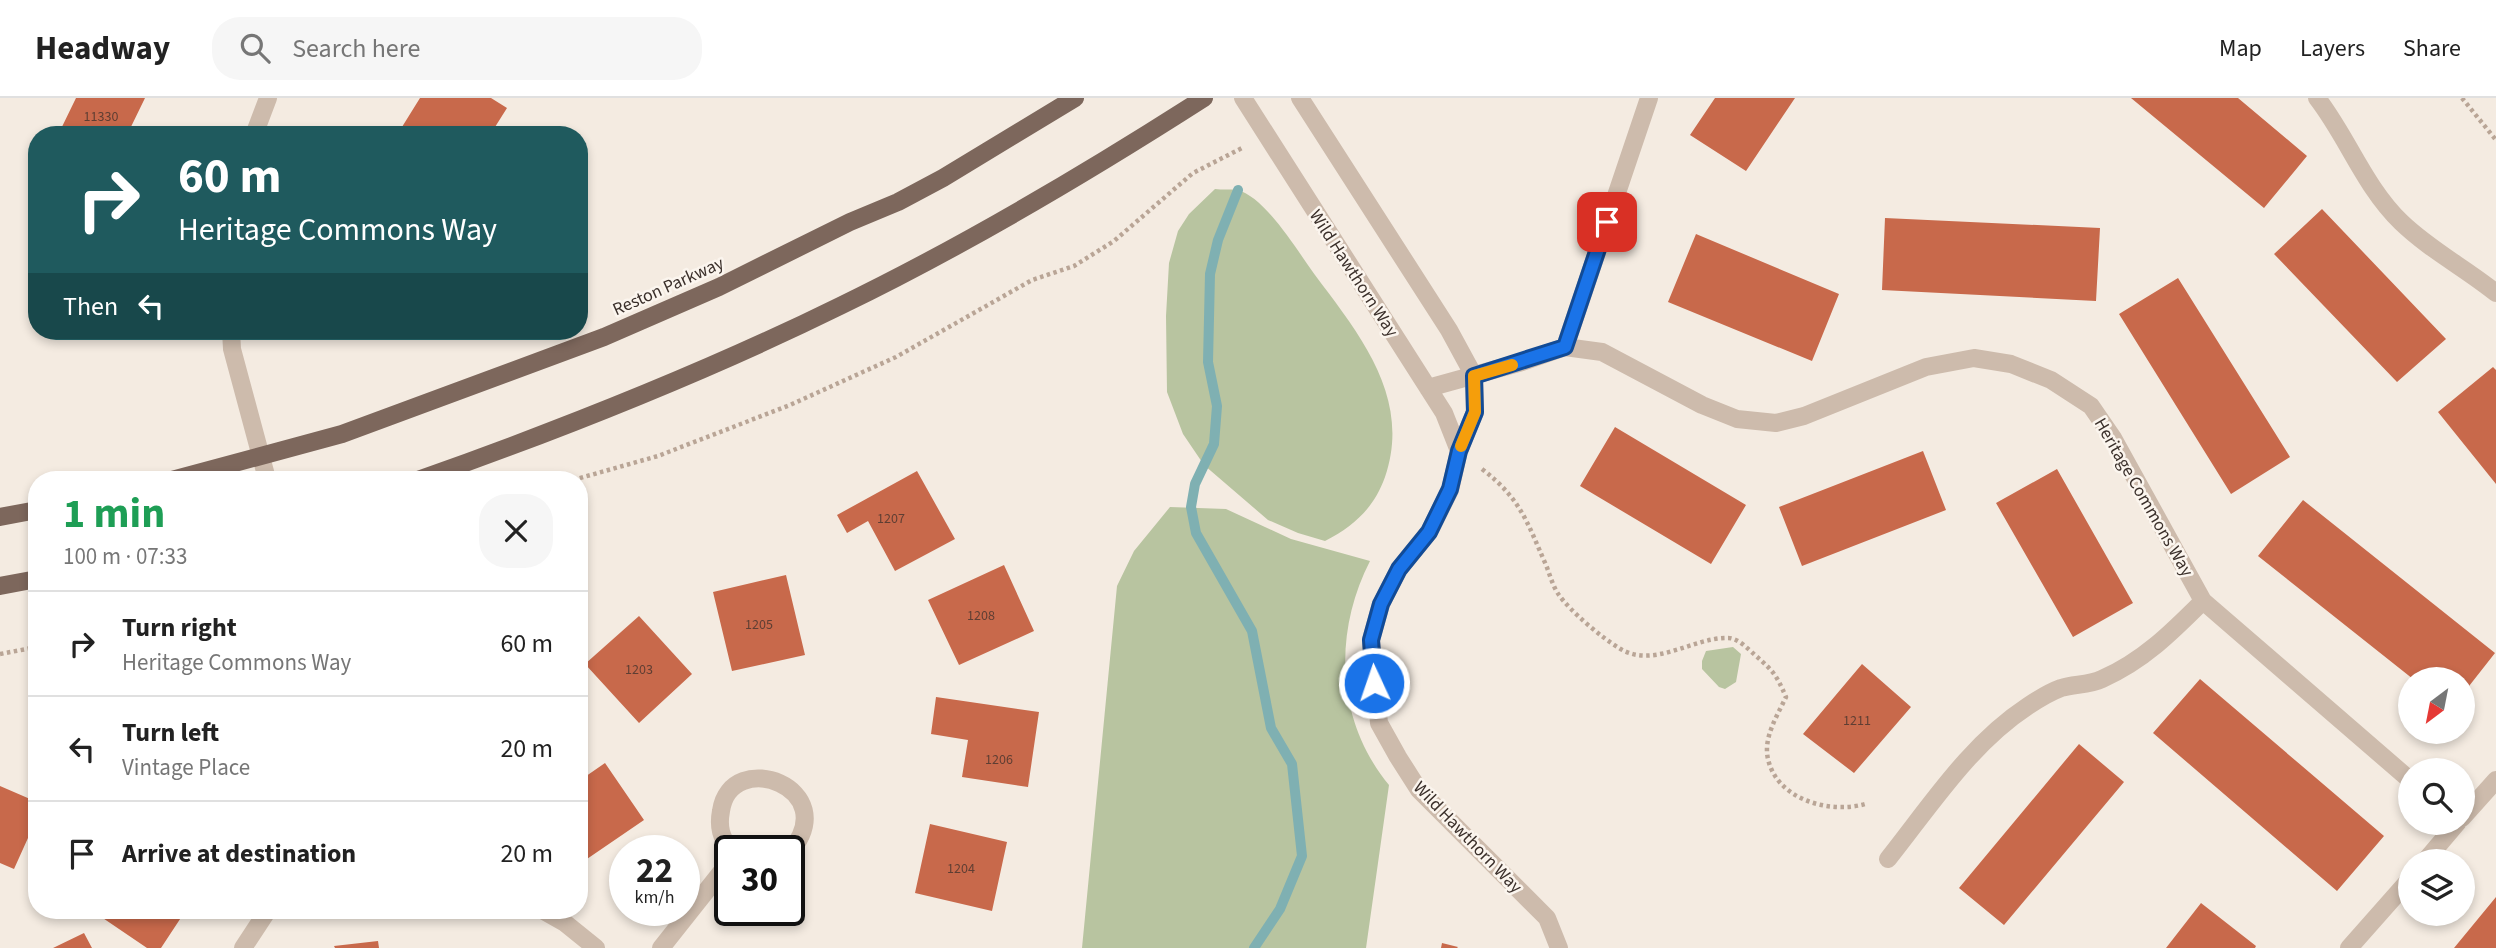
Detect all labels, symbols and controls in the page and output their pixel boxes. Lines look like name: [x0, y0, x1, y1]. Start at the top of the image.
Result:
search box: [212, 17, 702, 80]
text: Headway: [35, 25, 170, 72]
icon: search: [236, 29, 274, 67]
text: Search here: [292, 30, 420, 67]
text: Map: [2219, 31, 2262, 66]
text: Layers: [2300, 31, 2365, 66]
text: Share: [2403, 31, 2461, 66]
house number: 11330: [84, 107, 118, 127]
text: 60 m: [178, 142, 282, 212]
icon: right: [63, 154, 154, 245]
pin: [1577, 192, 1637, 252]
icon: arrive: [1588, 203, 1626, 241]
street label: Wild Hawthorn Way: [1303, 205, 1404, 342]
text: Heritage Commons Way: [178, 207, 497, 253]
street label: Reston Parkway: [609, 251, 728, 322]
icon: left: [132, 287, 170, 325]
text: Then: [63, 288, 118, 325]
street label: Heritage Commons Way: [2088, 413, 2200, 582]
text: 1 min: [63, 484, 165, 544]
button: close: [479, 494, 553, 568]
house number: 1207: [877, 509, 905, 529]
text: 100 m · 07:33: [63, 540, 187, 573]
house number: 1208: [967, 606, 995, 626]
text: Turn right: [122, 609, 237, 646]
house number: 1205: [745, 615, 773, 635]
icon: right: [63, 625, 101, 663]
text: 60 m: [500, 625, 553, 662]
text: Heritage Commons Way: [122, 646, 351, 679]
position arrow: [1337, 646, 1411, 720]
house number: 1203: [625, 660, 653, 680]
north arrow: [2398, 667, 2474, 744]
map controls: [2398, 667, 2475, 926]
house number: 1211: [1843, 711, 1871, 731]
text: Turn left: [122, 714, 219, 751]
icon: left: [63, 730, 101, 768]
text: 20 m: [500, 730, 553, 767]
house number: 1206: [985, 750, 1013, 770]
text: Vintage Place: [122, 751, 250, 784]
button: search: [2398, 758, 2475, 835]
street label: Wild Hawthorn Way: [1408, 776, 1528, 899]
icon: arrive: [63, 835, 101, 873]
text: Arrive at destination: [122, 835, 356, 872]
text: 20 m: [500, 835, 553, 872]
speed limit sign: 30: [714, 835, 805, 926]
text: 22: [636, 846, 673, 896]
button: layers: [2398, 849, 2475, 926]
house number: 1204: [947, 859, 975, 879]
text: km/h: [635, 885, 674, 910]

